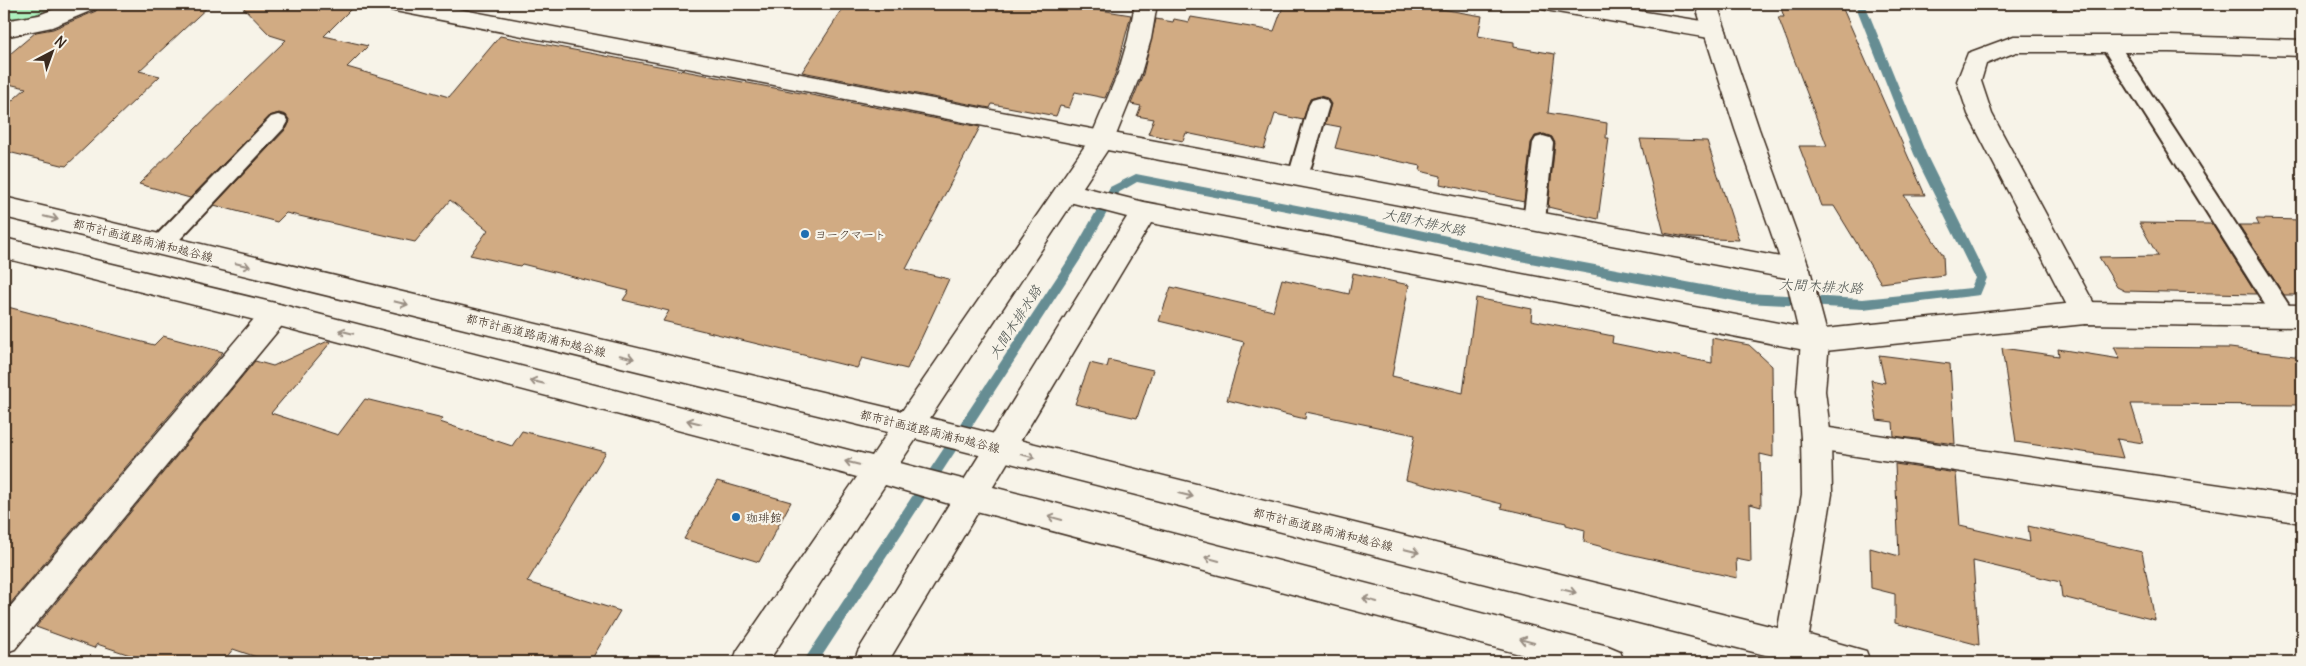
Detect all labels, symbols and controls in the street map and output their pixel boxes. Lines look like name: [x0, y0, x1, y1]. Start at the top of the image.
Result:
north arrow: [28, 28, 78, 78]
text: N: [51, 32, 70, 52]
water label: 大間木排水路: [1381, 204, 1468, 240]
one-way arrow: [43, 214, 59, 223]
street label: 都市計画道路南浦和越谷線: [71, 215, 215, 265]
place label: ヨークマート: [815, 227, 886, 242]
marker: ヨークマート: [799, 228, 811, 240]
one-way arrow: [235, 261, 251, 270]
water label: 大間木排水路: [1779, 275, 1864, 297]
water label: 大間木排水路: [985, 281, 1046, 362]
one-way arrow: [393, 299, 409, 308]
street label: 都市計画道路南浦和越谷線: [464, 310, 608, 360]
one-way arrow: [338, 327, 354, 337]
one-way arrow: [619, 353, 635, 362]
one-way arrow: [530, 377, 546, 386]
street label: 都市計画道路南浦和越谷線: [858, 406, 1002, 456]
one-way arrow: [687, 417, 703, 426]
one-way arrow: [1020, 451, 1036, 461]
one-way arrow: [844, 458, 860, 467]
one-way arrow: [1178, 491, 1194, 500]
street label: 都市計画道路南浦和越谷線: [1251, 504, 1395, 554]
place label: 珈琲館: [746, 510, 782, 525]
marker: 珈琲館: [730, 511, 742, 523]
one-way arrow: [1048, 513, 1064, 523]
one-way arrow: [1403, 547, 1419, 557]
one-way arrow: [1205, 554, 1221, 564]
one-way arrow: [1561, 587, 1577, 596]
one-way arrow: [1362, 595, 1378, 604]
one-way arrow: [1519, 636, 1535, 645]

